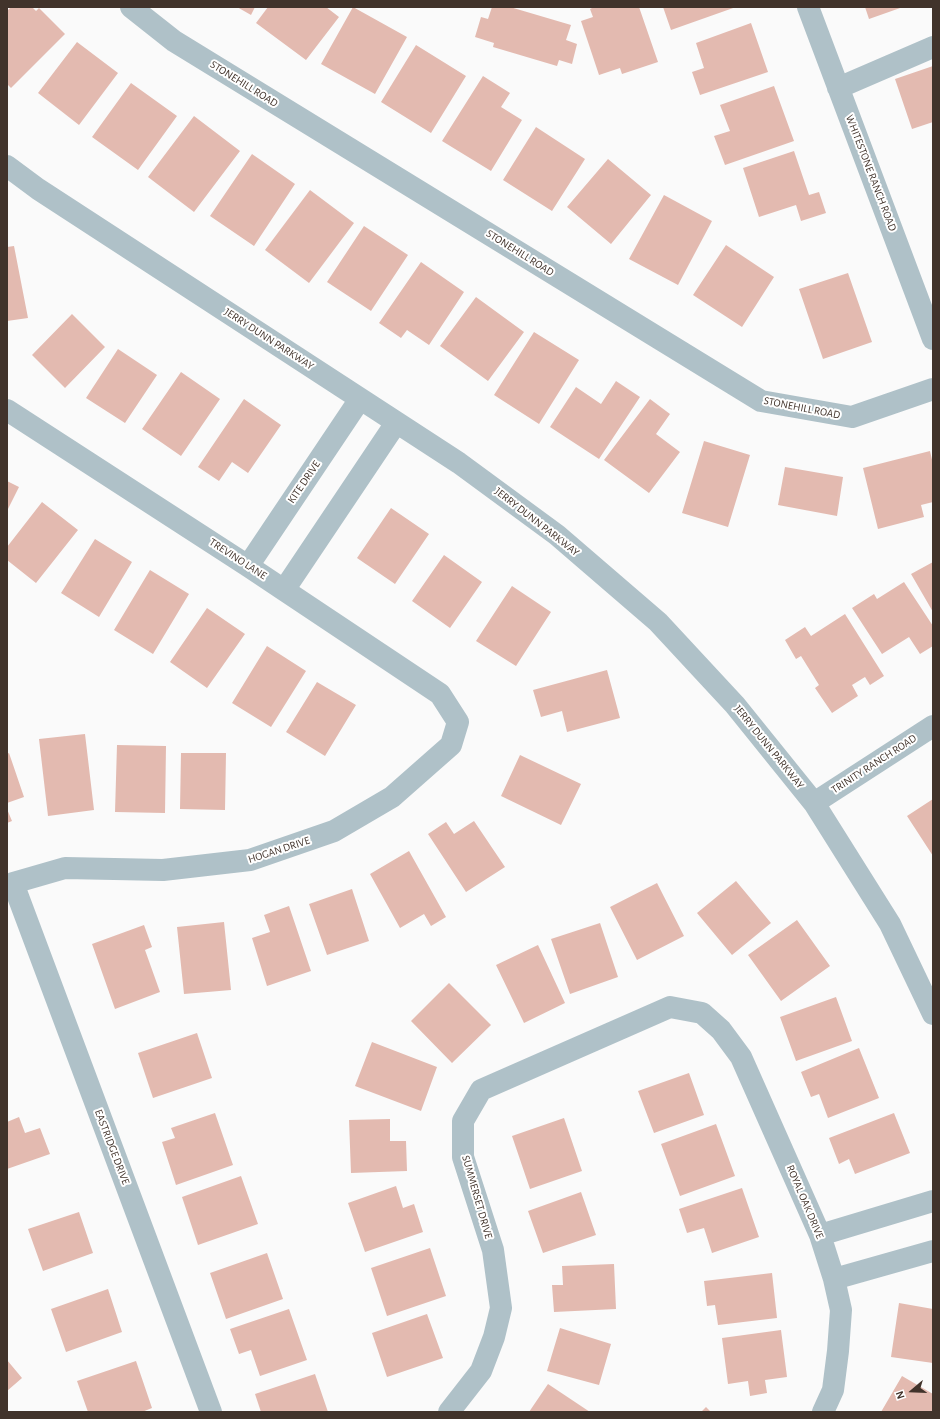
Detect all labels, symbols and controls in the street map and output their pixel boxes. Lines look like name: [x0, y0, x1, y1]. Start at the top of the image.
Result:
street label: STONEHILL ROAD: [208, 58, 280, 110]
street label: WHITESTONE RANCH ROAD: [843, 113, 899, 233]
street label: STONEHILL ROAD: [484, 227, 556, 279]
street label: JERRY DUNN PARKWAY: [222, 305, 316, 373]
street label: STONEHILL ROAD: [763, 394, 841, 422]
street label: KITE DRIVE: [285, 458, 323, 506]
street label: JERRY DUNN PARKWAY: [492, 485, 582, 559]
street label: TREVINO LANE: [207, 536, 269, 582]
street label: JERRY DUNN PARKWAY: [731, 702, 807, 792]
street label: TRINITY RANCH ROAD: [829, 732, 919, 796]
street label: HOGAN DRIVE: [246, 834, 312, 866]
street label: EASTRIDGE DRIVE: [92, 1108, 132, 1186]
street label: SUMMERSET DRIVE: [459, 1154, 495, 1240]
street label: ROYAL OAK DRIVE: [783, 1163, 827, 1241]
north arrow: [892, 1371, 932, 1411]
text: N: [894, 1390, 907, 1400]

